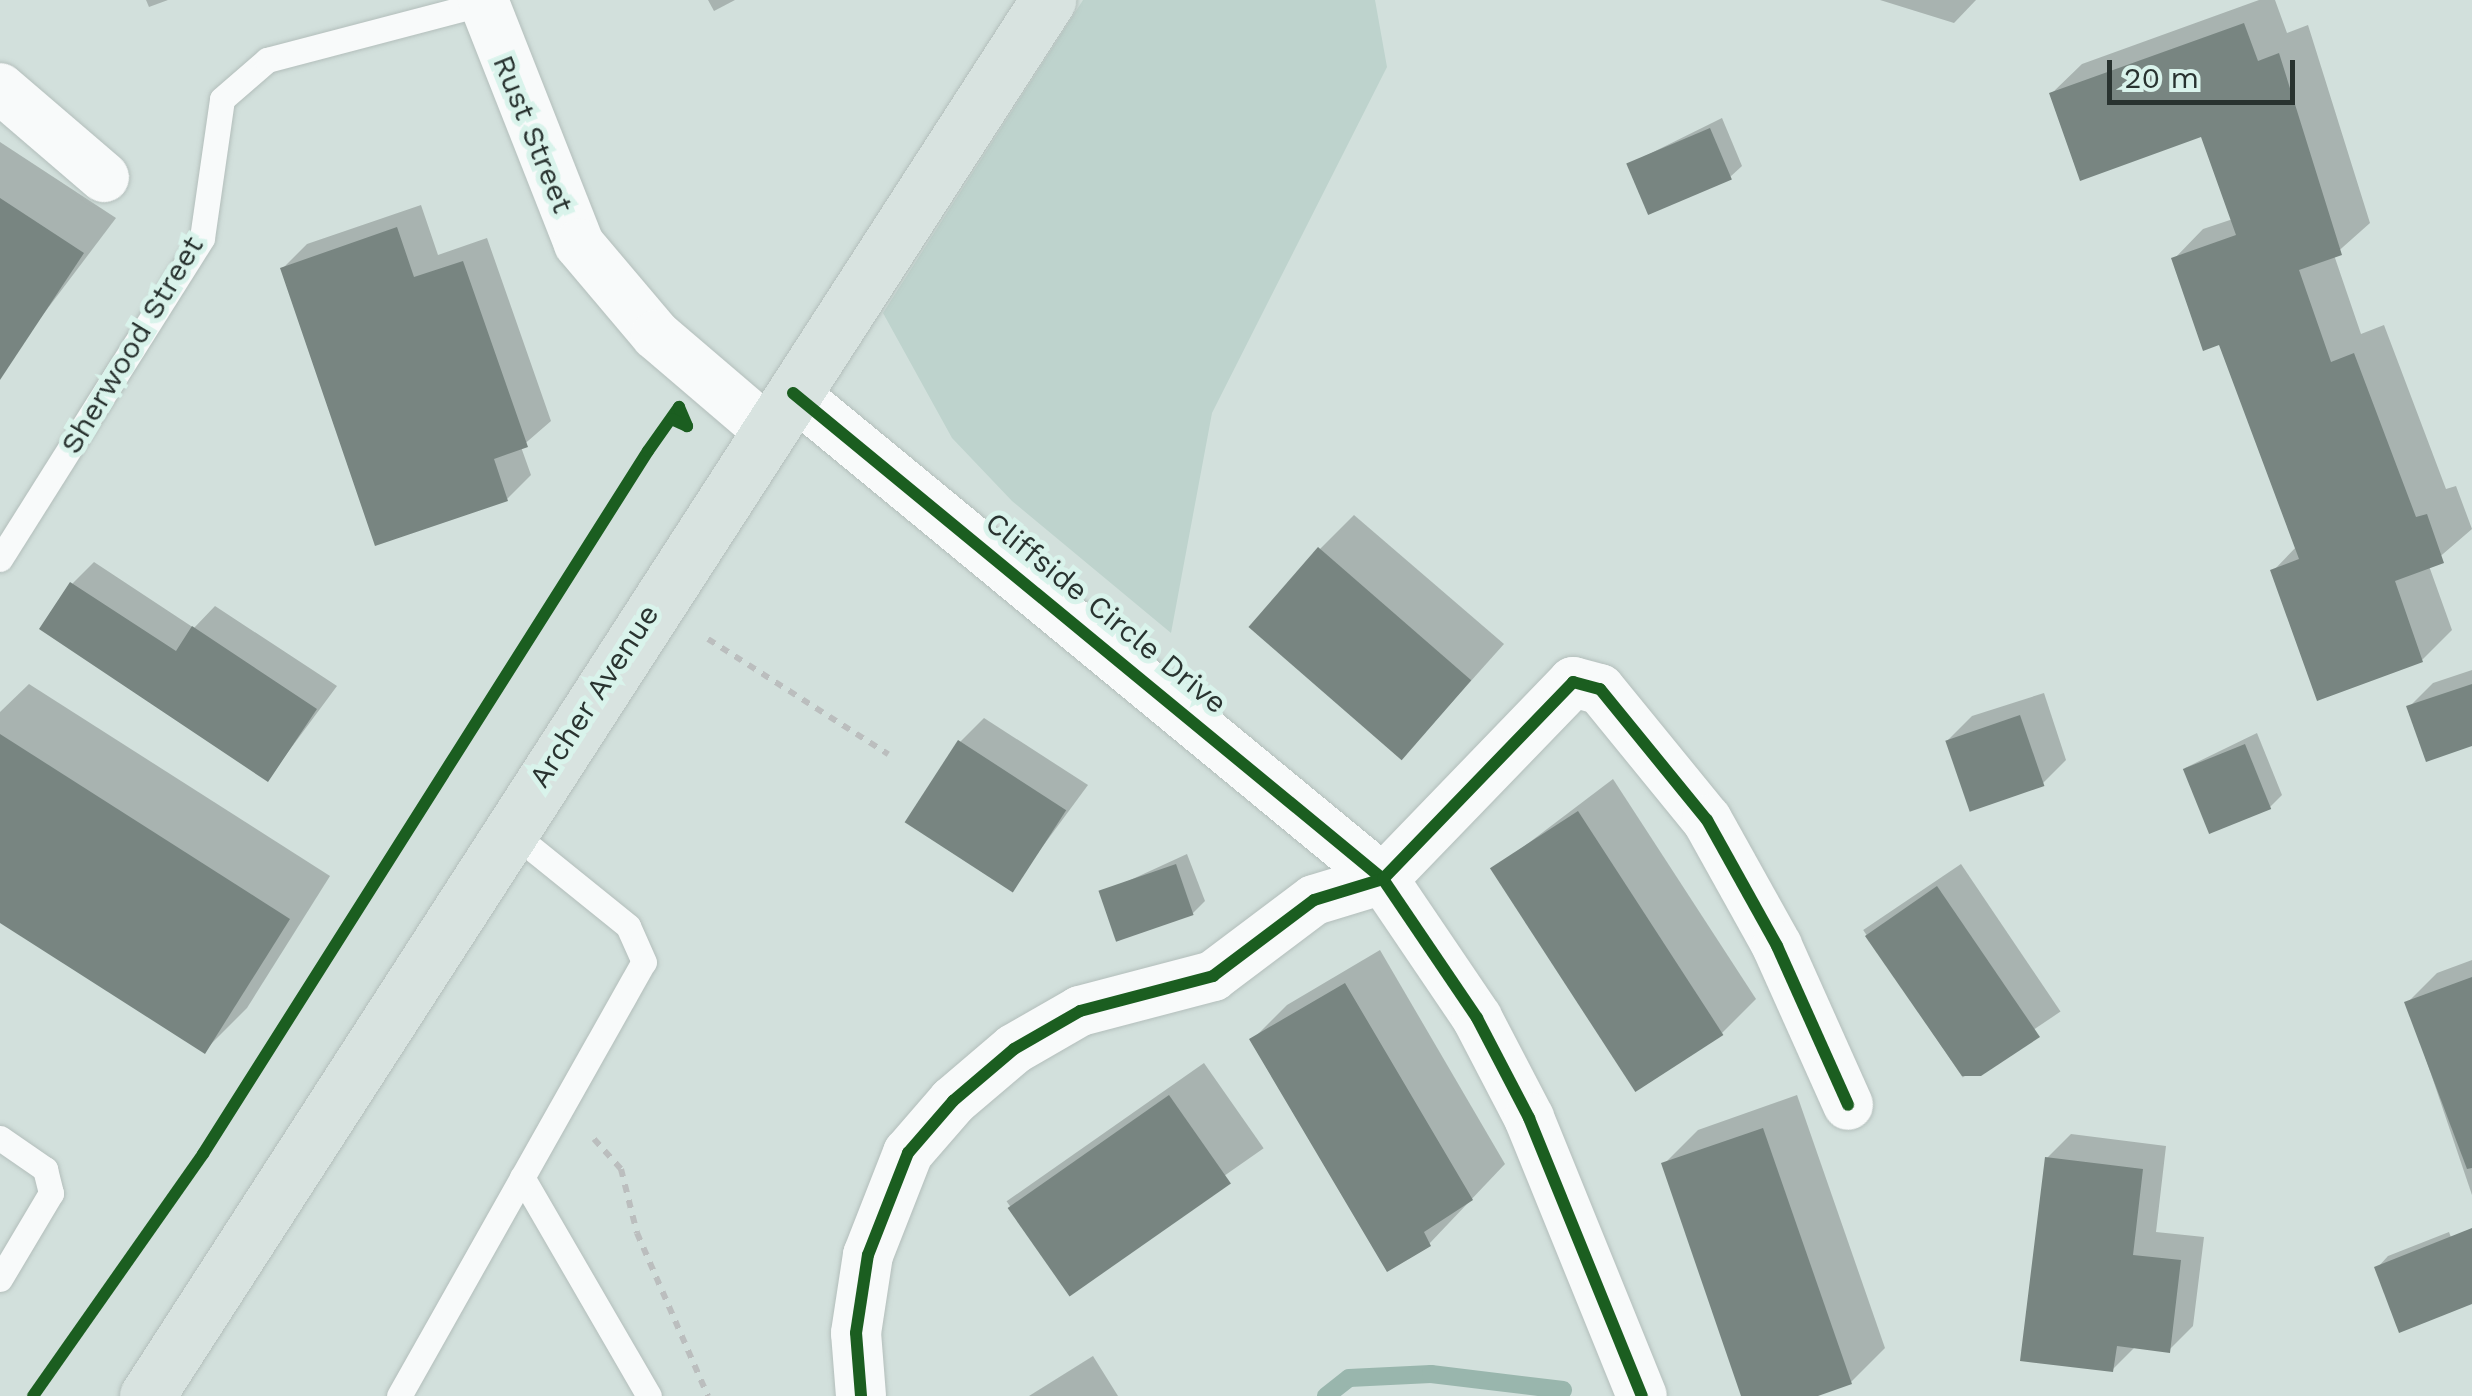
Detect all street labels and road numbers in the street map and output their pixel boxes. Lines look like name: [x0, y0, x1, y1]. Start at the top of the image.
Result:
street label: Rust Street: [485, 50, 581, 218]
street label: Sherwood Street: [53, 230, 211, 460]
street label: Cliffside Circle Drive: [978, 505, 1234, 721]
street label: Archer Avenue: [521, 597, 667, 795]

